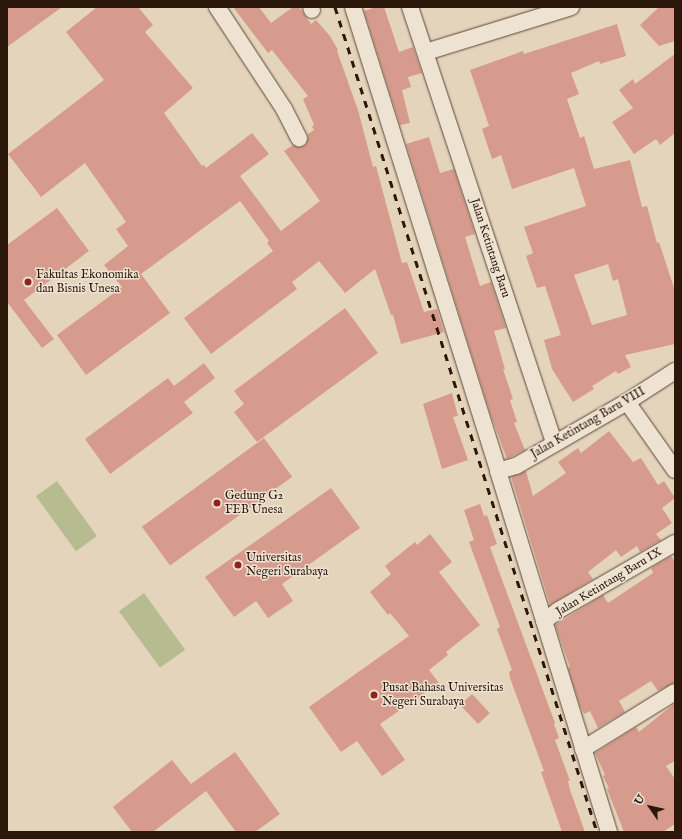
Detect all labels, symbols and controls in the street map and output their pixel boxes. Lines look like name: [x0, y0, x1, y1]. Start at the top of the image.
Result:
street label: Jalan Ketintang Baru: [467, 196, 513, 300]
place label: Fakultas Ekonomika dan Bisnis Unesa: [36, 268, 139, 296]
marker: Fakultas Ekonomika dan Bisnis Unesa: [23, 277, 33, 287]
street label: Jalan Ketintang Baru VIII: [528, 384, 648, 462]
place label: Gedung G2 FEB Unesa: [225, 489, 283, 517]
marker: Gedung G2 FEB Unesa: [212, 498, 222, 508]
street label: Jalan Ketintang Baru IX: [553, 545, 665, 619]
place label: Universitas Negeri Surabaya: [246, 551, 328, 579]
marker: Universitas Negeri Surabaya: [233, 560, 243, 570]
place label: Pusat Bahasa Universitas Negeri Surabaya: [382, 681, 504, 709]
marker: Pusat Bahasa Universitas Negeri Surabaya: [369, 690, 379, 700]
north arrow: [630, 787, 670, 827]
text: U: [632, 793, 648, 808]

